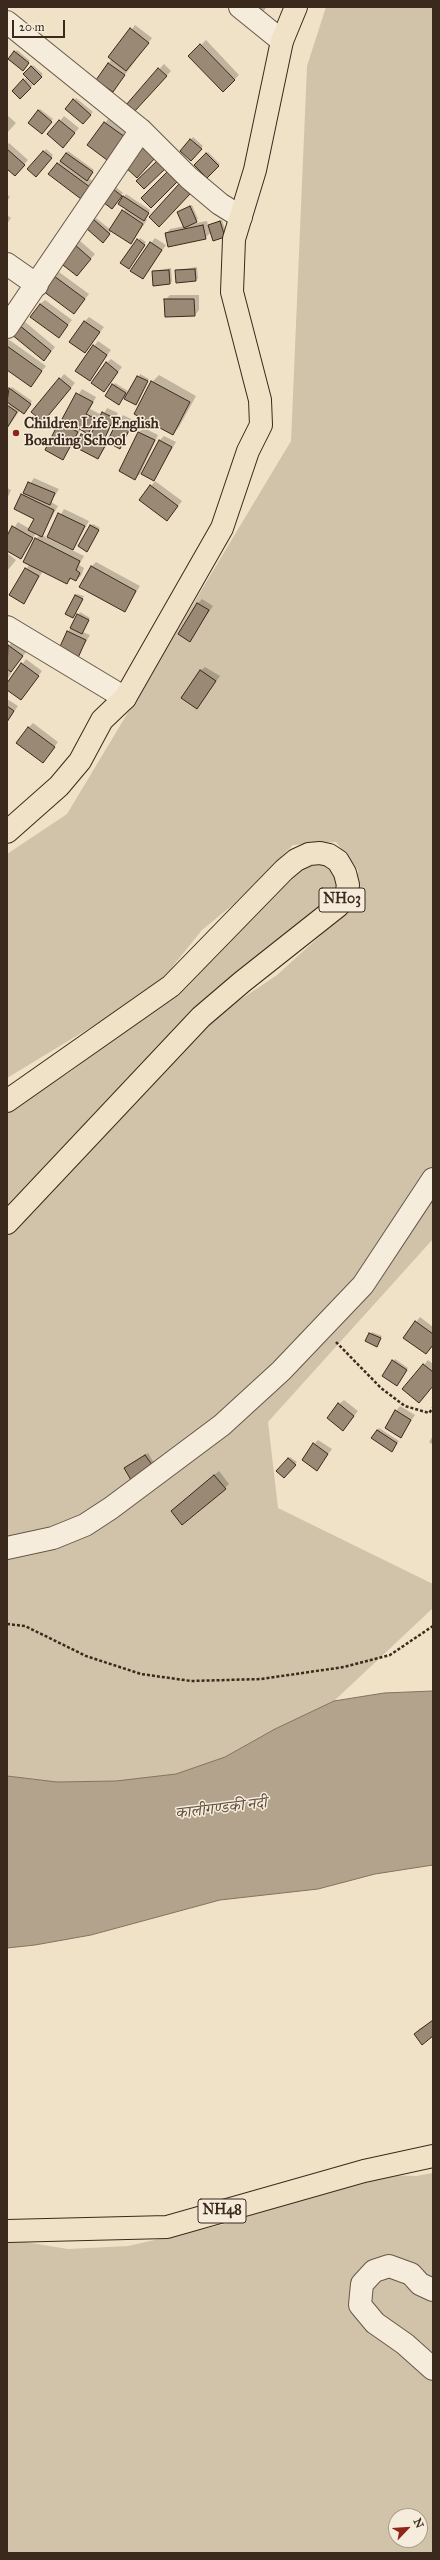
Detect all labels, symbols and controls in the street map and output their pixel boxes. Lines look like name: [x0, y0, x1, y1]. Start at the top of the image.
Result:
scale bar: [14, 12, 67, 38]
text: 20 m: [19, 20, 45, 34]
place label: Children Life English Boarding School: [24, 415, 159, 450]
marker: Children Life English Boarding School: [11, 428, 21, 438]
road number: NH03: [319, 888, 365, 912]
water label: कालीगण्डकी नदी: [174, 1794, 268, 1824]
road number: NH48: [198, 2199, 246, 2223]
north arrow: [388, 2508, 428, 2548]
text: N: [411, 2516, 426, 2530]

